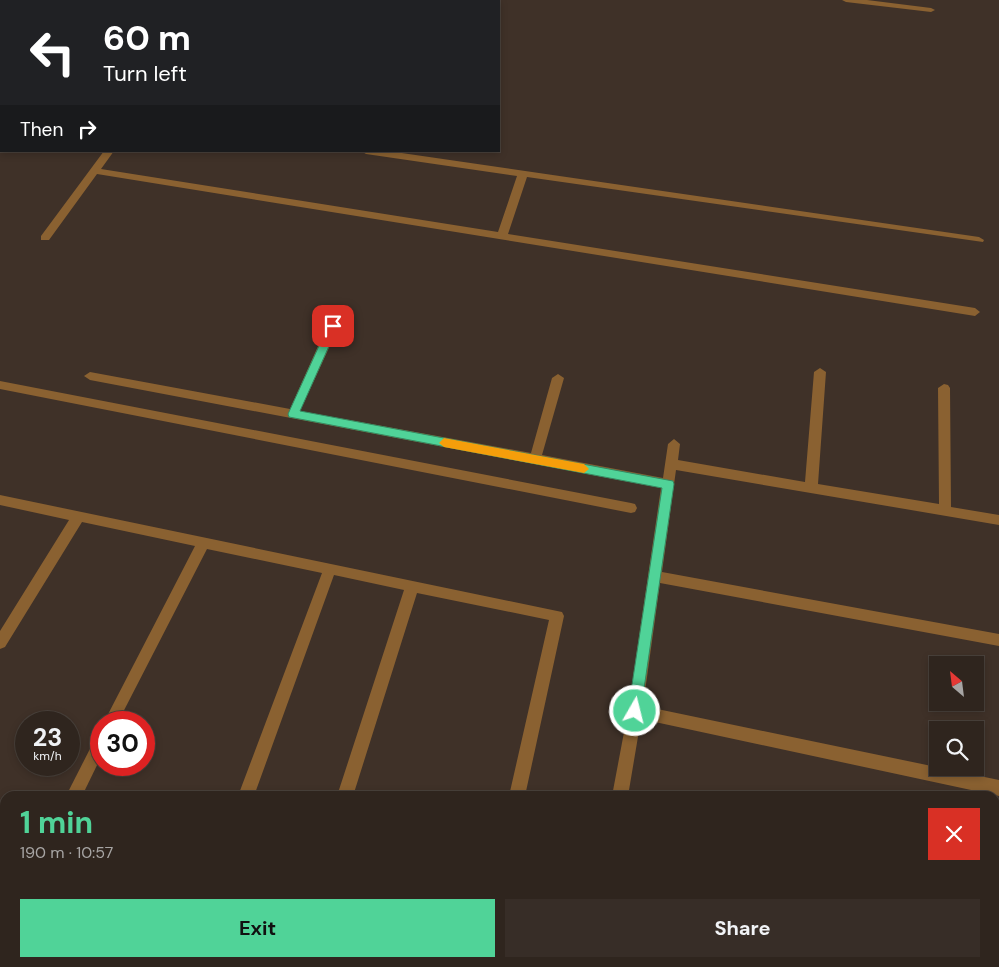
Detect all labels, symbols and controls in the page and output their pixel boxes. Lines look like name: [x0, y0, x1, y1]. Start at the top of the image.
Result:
text: 60 m: [103, 15, 191, 61]
icon: left: [20, 20, 85, 85]
text: Turn left: [103, 59, 187, 88]
icon: right: [73, 115, 101, 143]
text: Then: [20, 117, 63, 142]
pin: [312, 305, 354, 347]
icon: arrive: [319, 312, 347, 340]
north arrow: [929, 656, 984, 711]
map controls: [929, 656, 984, 776]
position arrow: [608, 684, 660, 736]
speed limit sign: 30: [90, 711, 155, 776]
text: 23: [33, 721, 62, 754]
button: search: [929, 721, 984, 776]
text: km/h: [33, 748, 62, 764]
text: 1 min: [20, 803, 93, 842]
button: close: [928, 808, 980, 860]
text: 190 m · 10:57: [20, 842, 113, 863]
button: Exit: [20, 899, 495, 957]
button: Share: [505, 899, 980, 957]

